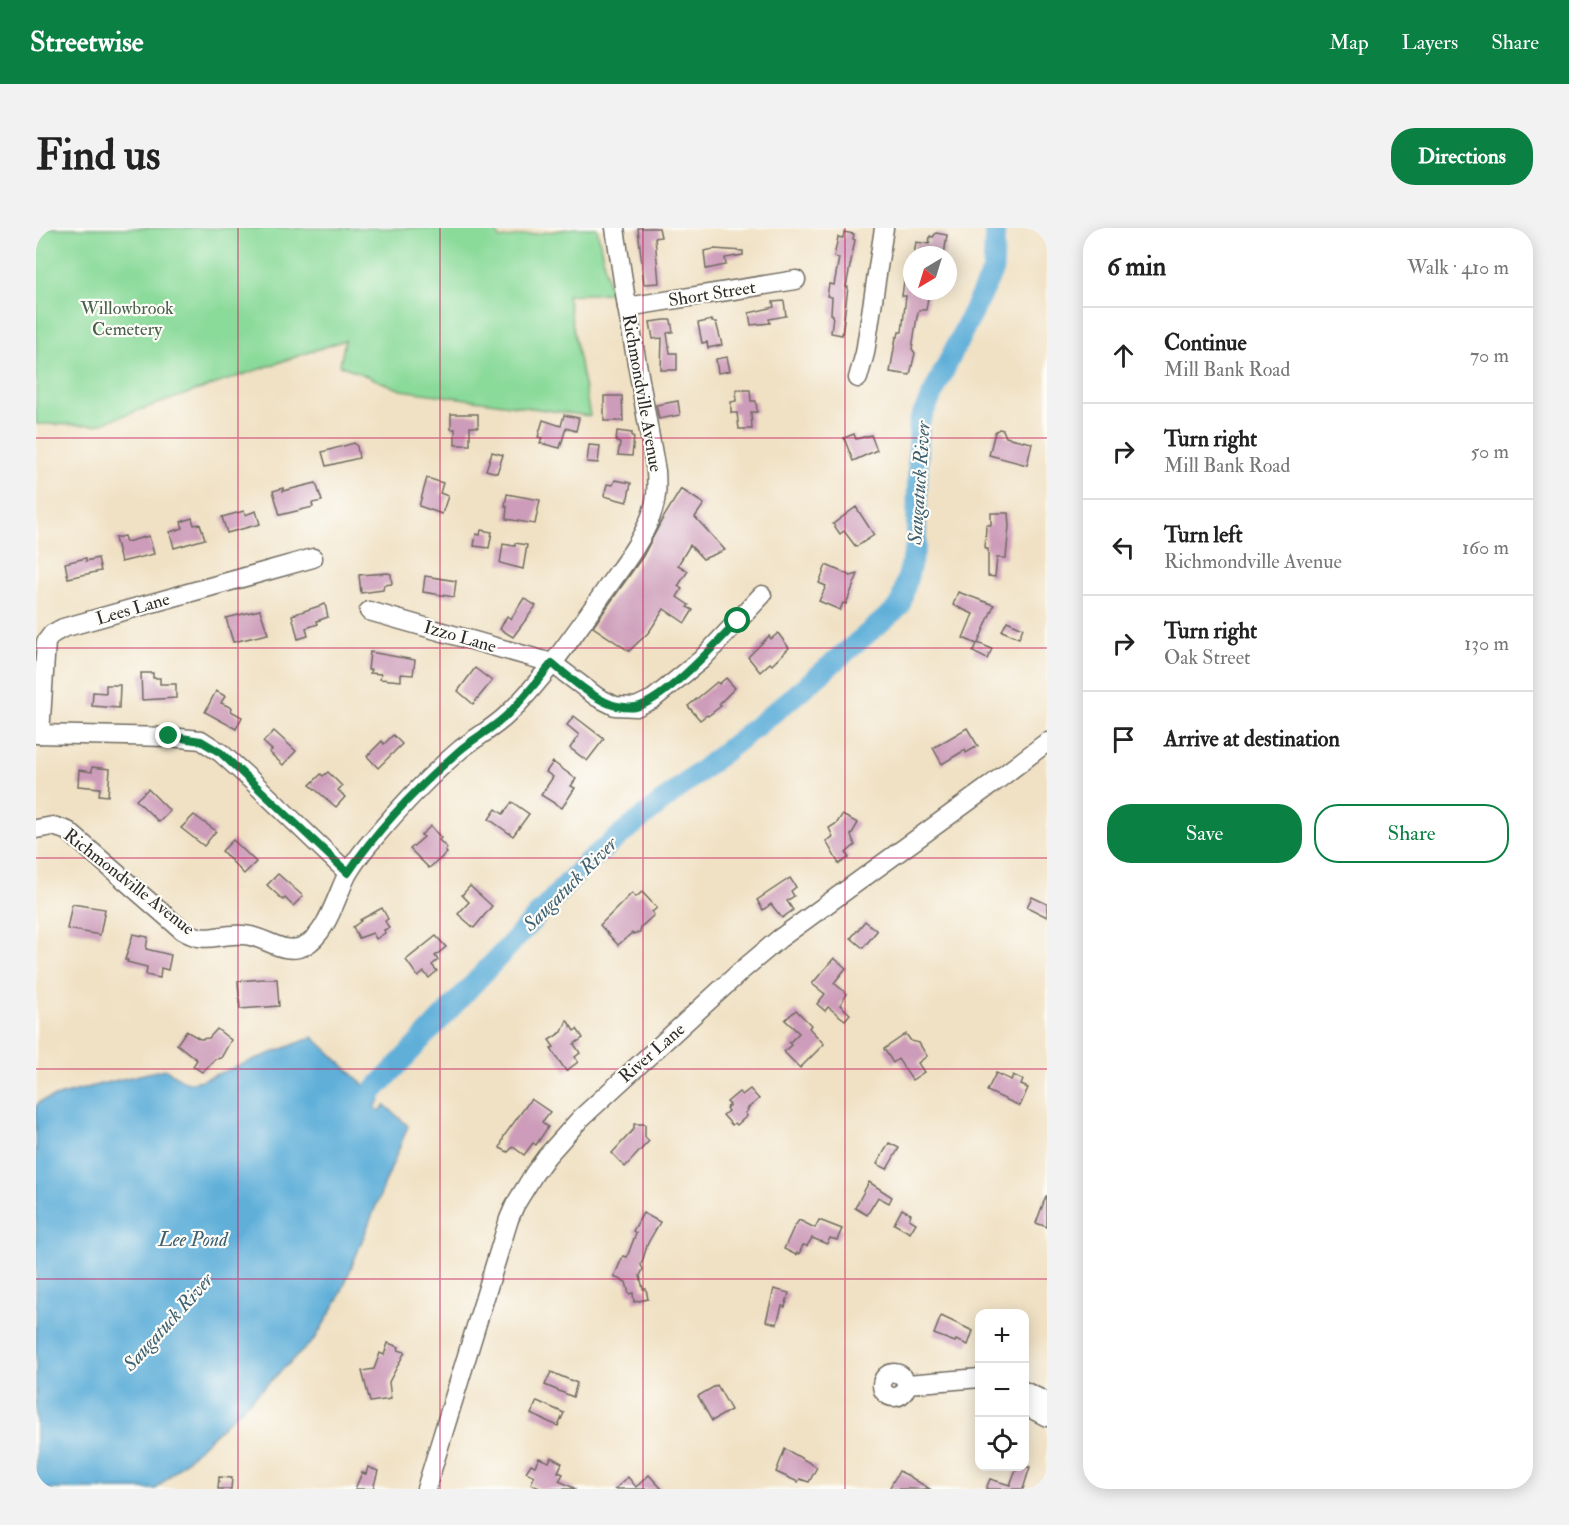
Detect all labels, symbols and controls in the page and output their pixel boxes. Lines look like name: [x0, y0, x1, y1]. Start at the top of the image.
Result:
text: Streetwise: [30, 25, 144, 60]
text: Map: [1329, 29, 1369, 56]
text: Layers: [1402, 29, 1458, 56]
text: Share: [1491, 29, 1539, 56]
button: Directions: [1391, 128, 1533, 185]
text: Find us: [36, 130, 160, 182]
north arrow: [903, 246, 957, 300]
text: 6 min: [1107, 251, 1166, 283]
text: Walk · 410 m: [1407, 255, 1509, 280]
street label: Short Street: [667, 276, 757, 312]
park label: Willowbrook Cemetery: [79, 297, 174, 341]
street label: Richmondville Avenue: [617, 312, 667, 474]
text: Continue: [1164, 329, 1247, 357]
icon: ahead: [1107, 339, 1140, 372]
text: 70 m: [1470, 343, 1509, 368]
text: Mill Bank Road: [1164, 357, 1290, 382]
water label: Saugatuck River: [902, 419, 936, 546]
text: Turn right: [1164, 425, 1257, 453]
icon: right: [1107, 435, 1140, 468]
text: 50 m: [1470, 439, 1509, 464]
text: Mill Bank Road: [1164, 453, 1290, 478]
text: Turn left: [1164, 521, 1243, 549]
icon: left: [1107, 531, 1140, 564]
text: 160 m: [1462, 535, 1509, 560]
text: Richmondville Avenue: [1164, 549, 1342, 574]
street label: Lees Lane: [94, 587, 173, 630]
route start: [724, 607, 750, 633]
street label: Izzo Lane: [421, 616, 499, 658]
text: Turn right: [1164, 617, 1257, 645]
icon: right: [1107, 627, 1140, 660]
text: 130 m: [1464, 631, 1509, 656]
text: Oak Street: [1164, 645, 1251, 670]
route end: [155, 722, 181, 748]
icon: arrive: [1107, 723, 1140, 756]
text: Arrive at destination: [1164, 725, 1340, 753]
button: Save: [1107, 804, 1302, 863]
button: Share: [1314, 804, 1509, 863]
street label: Richmondville Avenue: [59, 824, 200, 941]
water label: Saugatuck River: [517, 830, 624, 937]
street label: River Lane: [614, 1018, 690, 1088]
water label: Lee Pond: [157, 1227, 229, 1252]
water label: Saugatuck River: [117, 1267, 220, 1377]
map controls: [975, 1309, 1029, 1471]
button: +: [975, 1309, 1029, 1363]
button: −: [975, 1363, 1029, 1417]
button: locate: [975, 1417, 1029, 1471]

